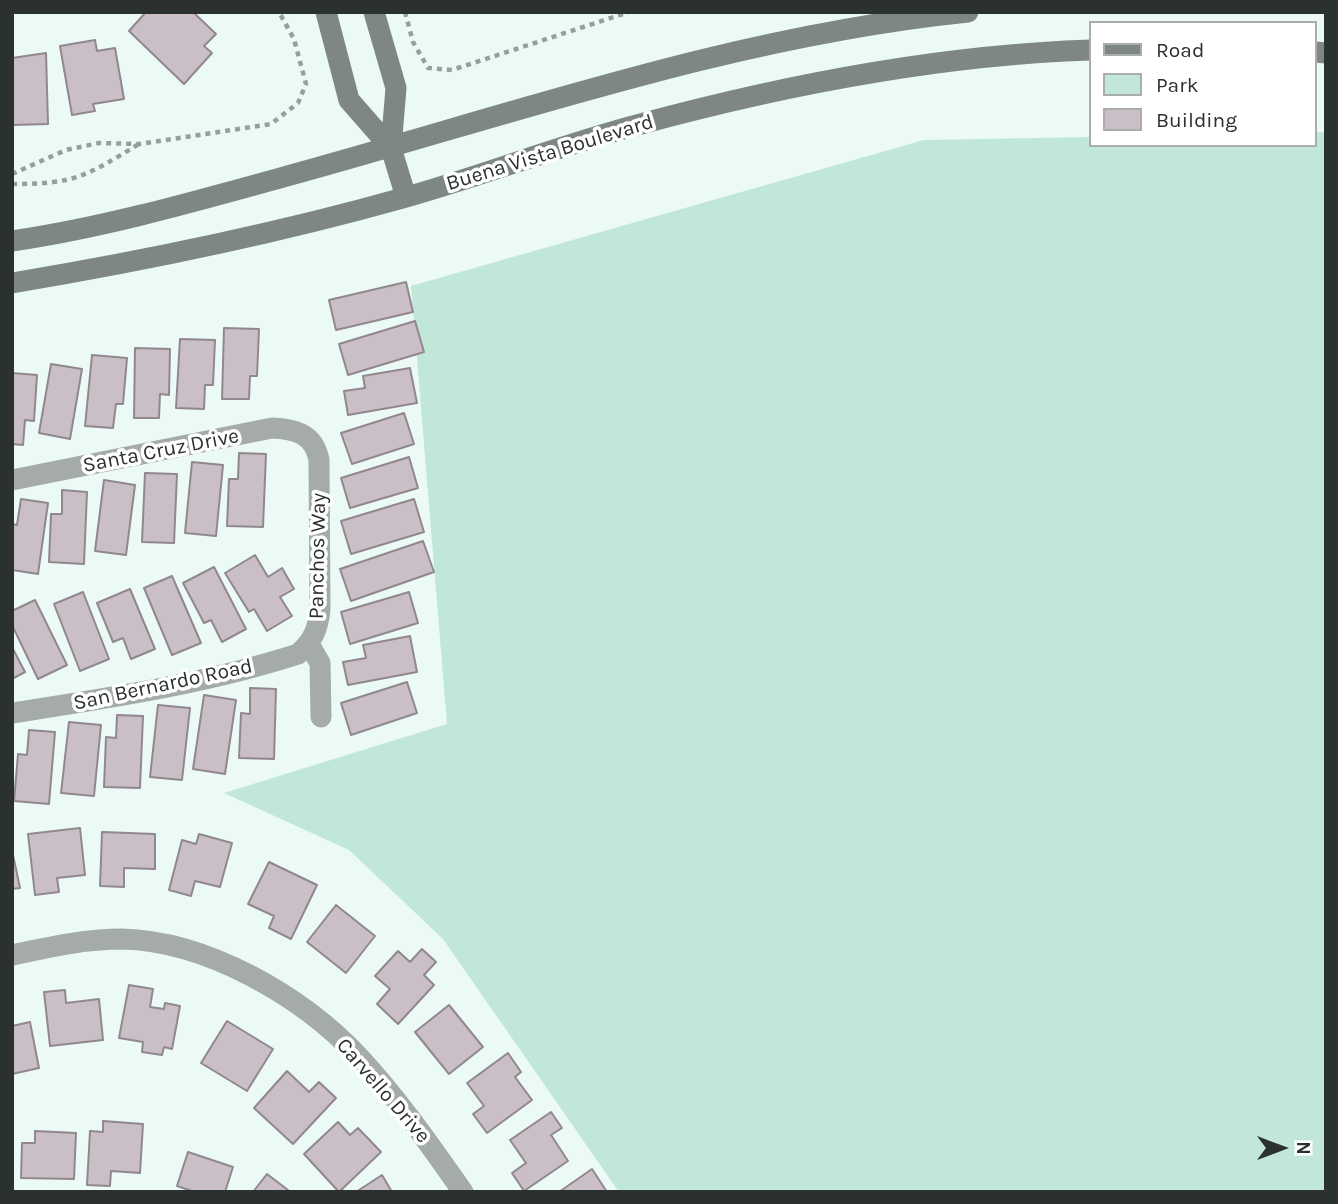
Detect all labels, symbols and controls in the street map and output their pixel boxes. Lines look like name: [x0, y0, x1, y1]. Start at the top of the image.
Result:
legend: [1090, 21, 1317, 147]
text: Road: [1156, 38, 1204, 62]
text: Park: [1156, 73, 1199, 97]
text: Building: [1156, 108, 1237, 132]
street label: Buena Vista Boulevard: [443, 109, 657, 197]
street label: Santa Cruz Drive: [81, 424, 241, 478]
street label: Panchos Way: [304, 493, 332, 619]
street label: San Bernardo Road: [71, 654, 255, 716]
street label: Carvello Drive: [331, 1033, 435, 1149]
north arrow: [1247, 1113, 1317, 1183]
text: N: [1292, 1141, 1314, 1155]

